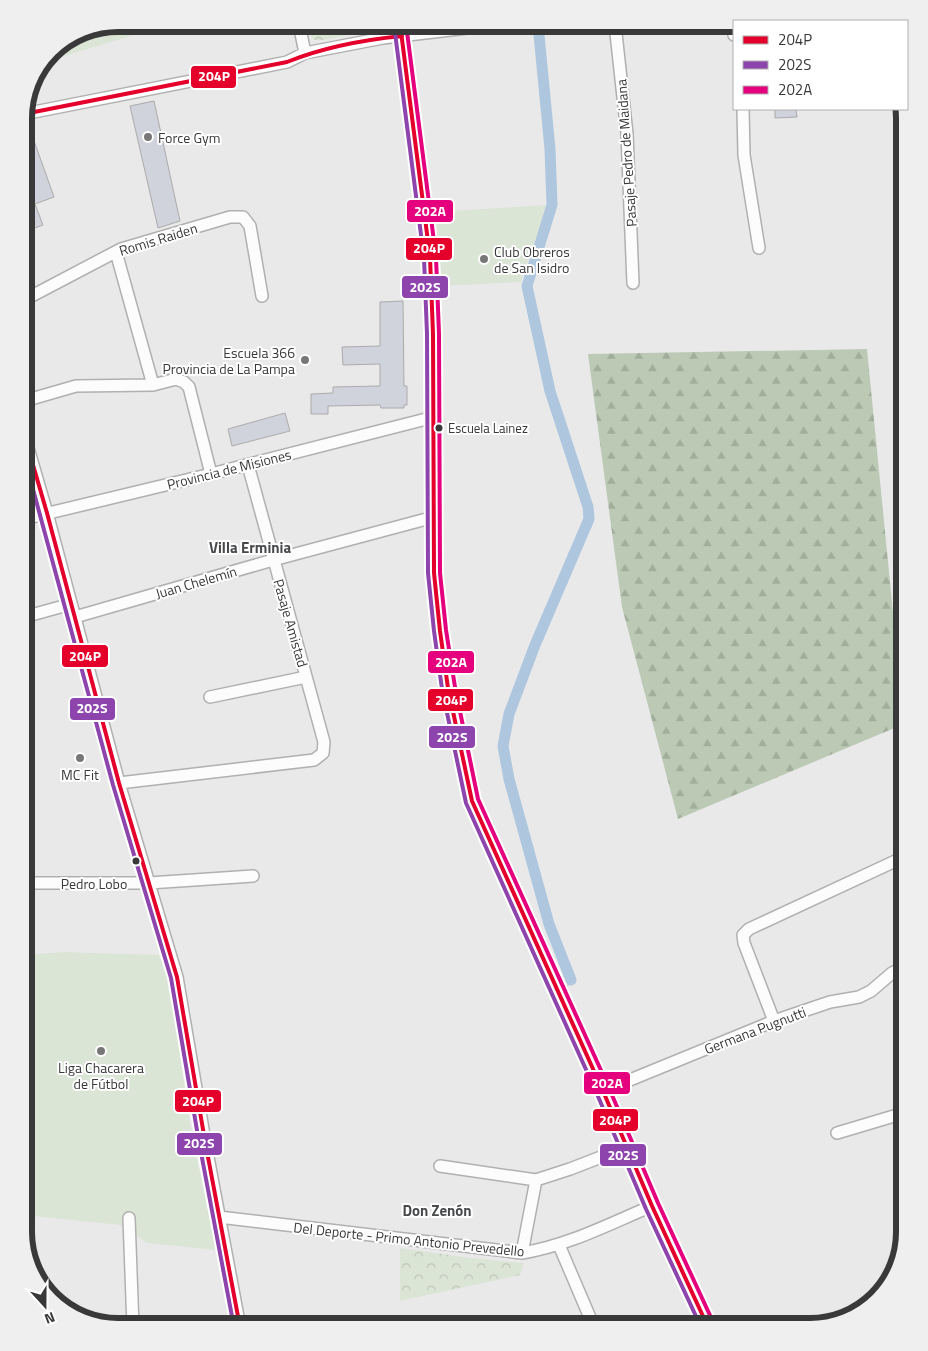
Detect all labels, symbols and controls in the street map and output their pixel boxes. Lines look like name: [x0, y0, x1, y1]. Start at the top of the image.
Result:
legend: [733, 20, 908, 110]
text: 204P: [778, 28, 812, 51]
text: 202S: [778, 53, 811, 76]
line badge: 204P: [190, 65, 237, 89]
text: 204P: [198, 65, 230, 86]
street label: Pasaje Pedro de Maidana: [610, 78, 642, 228]
text: 202A: [778, 78, 812, 101]
place label: Force Gym: [158, 127, 220, 148]
marker: Force Gym: [142, 131, 154, 143]
line badge: 202A: [406, 199, 454, 223]
text: 202A: [414, 200, 447, 221]
street label: Romis Raiden: [116, 217, 200, 261]
line badge: 204P: [405, 237, 453, 261]
text: 204P: [413, 237, 445, 258]
place label: Club Obreros de San Isidro: [494, 241, 570, 278]
marker: Club Obreros de San Isidro: [478, 253, 490, 265]
line badge: 202S: [401, 275, 449, 299]
text: 202S: [409, 276, 441, 297]
place label: Escuela 366 Provincia de La Pampa: [162, 342, 295, 379]
marker: Escuela 366 Provincia de La Pampa: [299, 354, 311, 366]
place label: Escuela Lainez: [448, 418, 528, 438]
marker: Escuela Lainez: [434, 423, 444, 433]
street label: Provincia de Misiones: [165, 443, 293, 495]
district label: Villa Erminia: [209, 536, 291, 559]
street label: Juan Chelemín: [153, 560, 239, 604]
street label: Pasaje Amistad: [268, 576, 314, 670]
line badge: 204P: [61, 644, 109, 668]
text: 204P: [69, 645, 101, 666]
line badge: 202A: [427, 650, 475, 674]
text: 202A: [435, 651, 468, 672]
line badge: 204P: [427, 688, 474, 712]
text: 204P: [435, 689, 467, 710]
line badge: 202S: [69, 697, 116, 721]
text: 202S: [76, 697, 108, 718]
line badge: 202S: [428, 725, 476, 749]
text: 202S: [436, 726, 468, 747]
marker: MC Fit: [74, 752, 86, 764]
place label: MC Fit: [61, 764, 99, 785]
unlabelled marker: [131, 856, 141, 866]
street label: Pedro Lobo: [61, 873, 127, 894]
street label: Germana Pugnutti: [701, 1001, 809, 1059]
marker: Liga Chacarera de Fútbol: [95, 1045, 107, 1057]
place label: Liga Chacarera de Fútbol: [58, 1057, 144, 1094]
line badge: 202A: [583, 1071, 631, 1095]
text: 202A: [591, 1072, 624, 1093]
line badge: 204P: [174, 1089, 222, 1113]
text: 204P: [182, 1090, 214, 1111]
line badge: 204P: [592, 1108, 639, 1132]
text: 204P: [599, 1109, 631, 1130]
line badge: 202S: [176, 1132, 223, 1156]
text: 202S: [183, 1132, 215, 1153]
line badge: 202S: [599, 1143, 647, 1167]
text: 202S: [607, 1144, 639, 1165]
district label: Don Zenón: [402, 1199, 472, 1222]
street label: Del Deporte - Primo Antonio Prevedello: [293, 1216, 525, 1262]
north arrow: [20, 1281, 70, 1331]
text: N: [42, 1307, 58, 1330]

